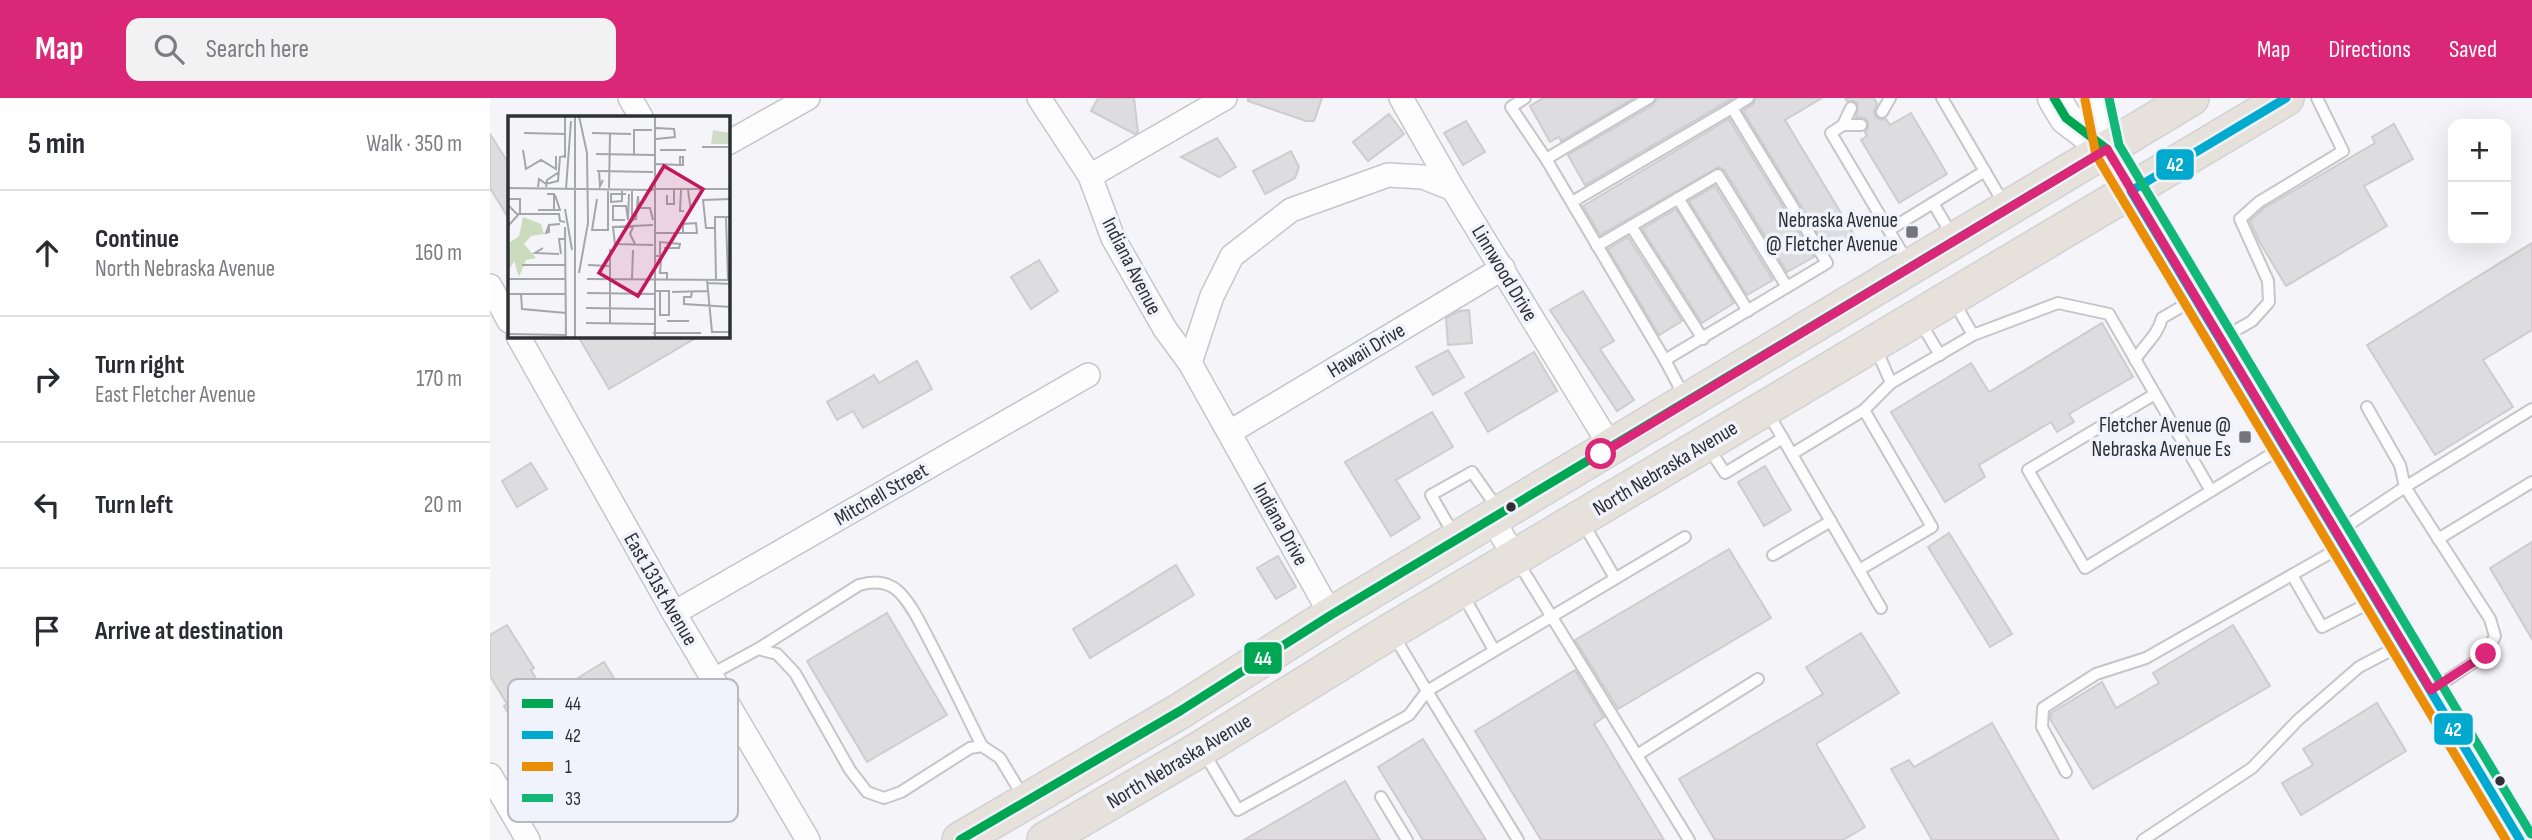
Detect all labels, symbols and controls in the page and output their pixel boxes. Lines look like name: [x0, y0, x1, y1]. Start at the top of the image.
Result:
search box: [126, 18, 616, 81]
text: Map: [35, 29, 84, 69]
icon: search: [150, 30, 188, 68]
text: Search here: [206, 34, 309, 65]
text: Map: [2257, 35, 2290, 64]
text: Directions: [2328, 35, 2411, 64]
text: Saved: [2449, 35, 2497, 64]
inset map: [508, 116, 730, 338]
map controls: [2448, 119, 2511, 245]
button: +: [2448, 119, 2511, 182]
text: 5 min: [28, 126, 85, 162]
text: Walk · 350 m: [366, 130, 462, 158]
line badge: 42: [2155, 148, 2195, 181]
text: 42: [2166, 154, 2184, 177]
button: −: [2448, 182, 2511, 245]
place label: Nebraska Avenue @ Fletcher Avenue: [1766, 208, 1898, 257]
street label: Indiana Avenue: [1096, 213, 1167, 319]
street label: Linnwood Drive: [1466, 221, 1543, 326]
text: Continue: [95, 224, 179, 255]
marker: Nebraska Avenue @ Fletcher Avenue: [1904, 224, 1920, 240]
icon: ahead: [28, 234, 66, 272]
text: 160 m: [415, 239, 462, 267]
text: North Nebraska Avenue: [95, 255, 275, 283]
street label: Hawaii Drive: [1323, 318, 1410, 383]
text: Turn right: [95, 350, 184, 381]
icon: right: [28, 360, 66, 398]
text: 170 m: [416, 365, 462, 393]
text: East Fletcher Avenue: [95, 381, 256, 409]
place label: Fletcher Avenue @ Nebraska Avenue Es: [2091, 413, 2231, 462]
street label: North Nebraska Avenue: [1588, 415, 1742, 521]
marker: Fletcher Avenue @ Nebraska Avenue Es: [2237, 429, 2253, 445]
route start: [1585, 438, 1616, 469]
street label: Mitchell Street: [830, 458, 932, 531]
street label: Indiana Drive: [1248, 478, 1314, 570]
icon: left: [28, 486, 66, 524]
text: Turn left: [95, 490, 173, 521]
text: 20 m: [424, 491, 462, 519]
unlabelled marker: [1504, 500, 1518, 514]
street label: East 131st Avenue: [618, 529, 703, 650]
icon: arrive: [28, 612, 66, 650]
text: Arrive at destination: [95, 616, 283, 647]
route end: [2470, 638, 2501, 669]
line badge: 44: [1243, 641, 1283, 675]
text: 44: [1254, 648, 1272, 671]
legend: [508, 679, 738, 822]
text: 44: [565, 693, 581, 716]
street label: North Nebraska Avenue: [1102, 708, 1256, 814]
line badge: 42: [2433, 712, 2474, 746]
text: 42: [2444, 719, 2462, 742]
text: 42: [565, 725, 581, 748]
text: 1: [565, 756, 572, 779]
unlabelled marker: [2493, 774, 2507, 788]
text: 33: [565, 788, 581, 811]

